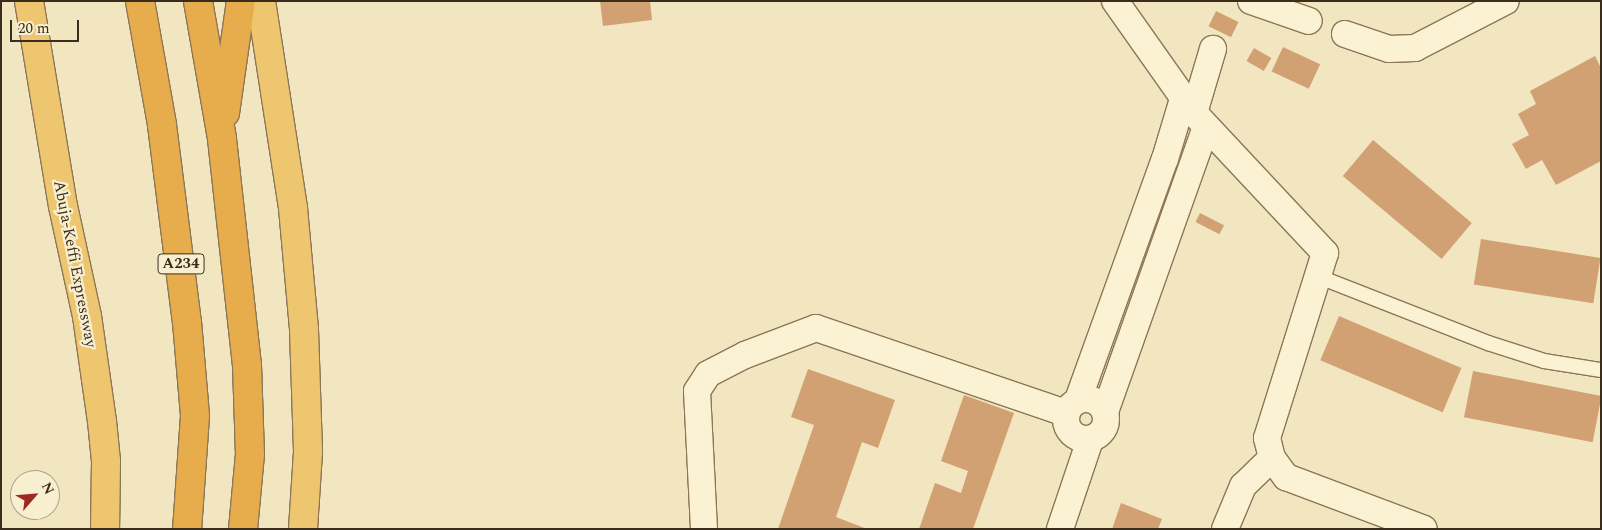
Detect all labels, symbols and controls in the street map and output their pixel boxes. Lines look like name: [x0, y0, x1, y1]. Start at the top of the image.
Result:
scale bar: [12, 10, 81, 42]
text: 20 m: [18, 17, 50, 40]
street label: Abuja-Keffi Expressway: [49, 179, 101, 349]
road number: A234: [157, 252, 205, 276]
north arrow: [10, 470, 60, 520]
text: N: [36, 479, 60, 498]

